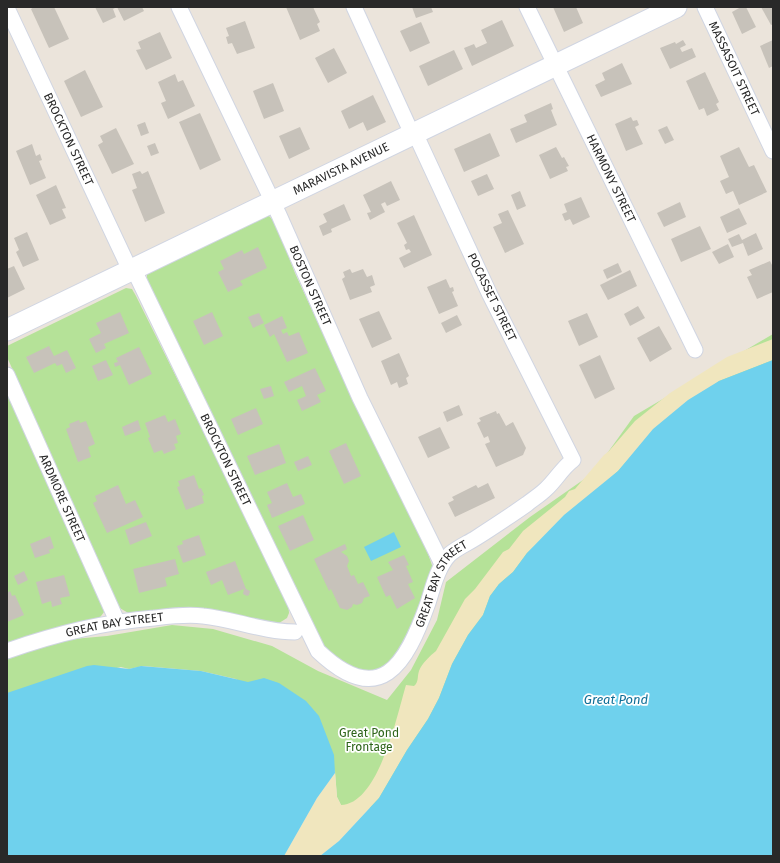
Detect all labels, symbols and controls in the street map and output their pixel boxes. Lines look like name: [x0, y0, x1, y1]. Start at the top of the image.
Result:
street label: MASSASOIT STREET: [706, 19, 763, 119]
street label: BROCKTON STREET: [41, 91, 97, 189]
street label: HARMONY STREET: [583, 132, 639, 226]
street label: MARAVISTA AVENUE: [291, 140, 391, 198]
street label: BOSTON STREET: [286, 243, 334, 329]
street label: POCASSET STREET: [465, 251, 520, 344]
street label: BROCKTON STREET: [197, 411, 254, 509]
street label: ARDMORE STREET: [36, 452, 88, 545]
street label: GREAT BAY STREET: [412, 537, 470, 630]
street label: GREAT BAY STREET: [64, 610, 165, 640]
water label: Great Pond: [584, 692, 649, 707]
park label: Great Pond Frontage: [339, 726, 399, 754]

